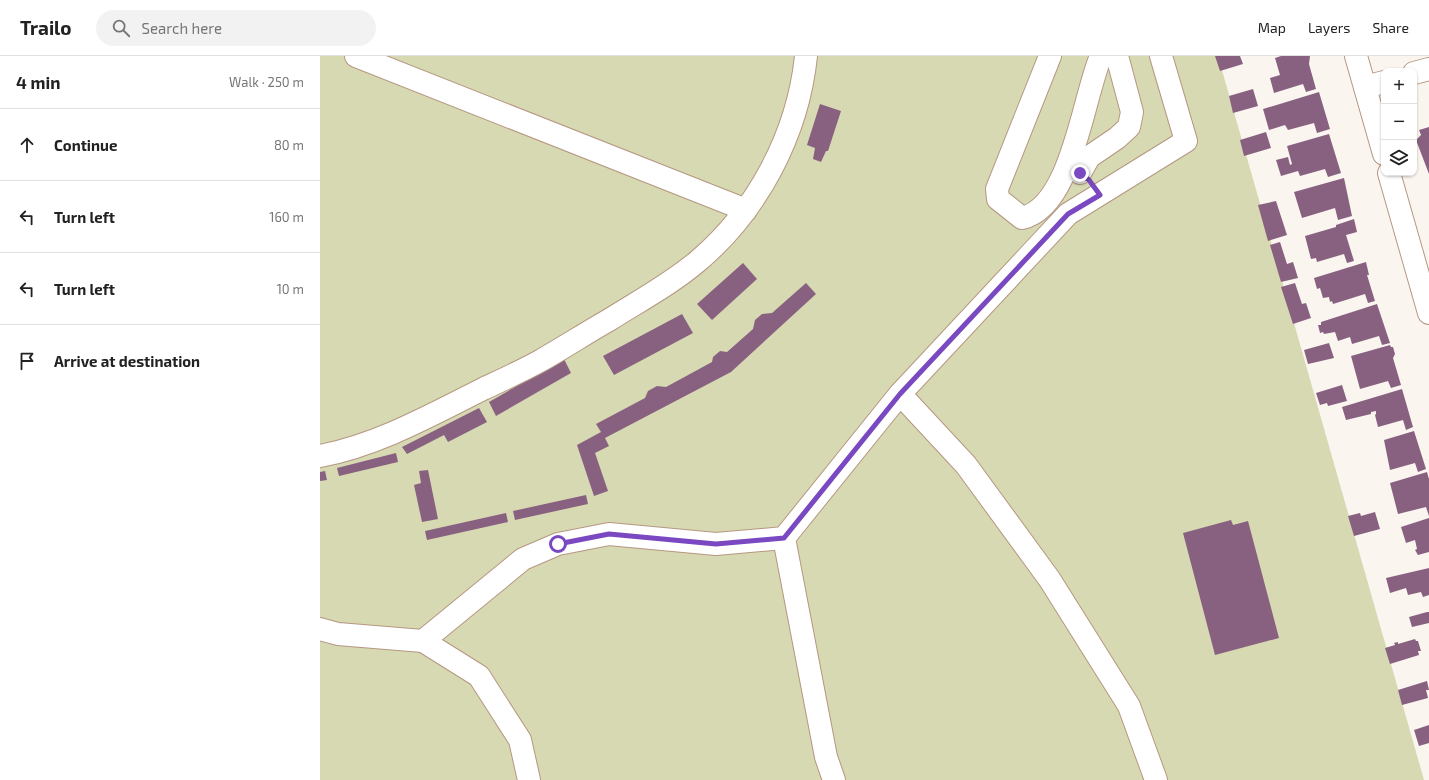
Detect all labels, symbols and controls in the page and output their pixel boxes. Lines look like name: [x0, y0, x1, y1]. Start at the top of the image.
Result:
search box: [96, 10, 376, 46]
text: Trailo: [20, 16, 72, 39]
icon: search: [110, 17, 132, 39]
text: Search here: [142, 19, 222, 37]
text: Map: [1258, 19, 1286, 36]
text: Layers: [1308, 19, 1350, 36]
text: Share: [1372, 19, 1409, 36]
map controls: [1381, 68, 1417, 176]
button: +: [1381, 68, 1417, 104]
text: 4 min: [16, 72, 60, 92]
text: Walk · 250 m: [229, 74, 304, 90]
button: −: [1381, 104, 1417, 140]
icon: ahead: [16, 134, 38, 156]
text: Continue: [54, 136, 117, 154]
text: 80 m: [274, 137, 304, 153]
button: layers: [1381, 140, 1417, 176]
route end: [1071, 164, 1089, 182]
icon: left: [16, 206, 38, 228]
text: Turn left: [54, 208, 115, 226]
text: 160 m: [269, 209, 304, 225]
icon: left: [16, 278, 38, 300]
text: Turn left: [54, 280, 115, 298]
text: 10 m: [277, 281, 304, 297]
icon: arrive: [16, 350, 38, 372]
text: Arrive at destination: [54, 352, 200, 370]
route start: [549, 535, 567, 553]

